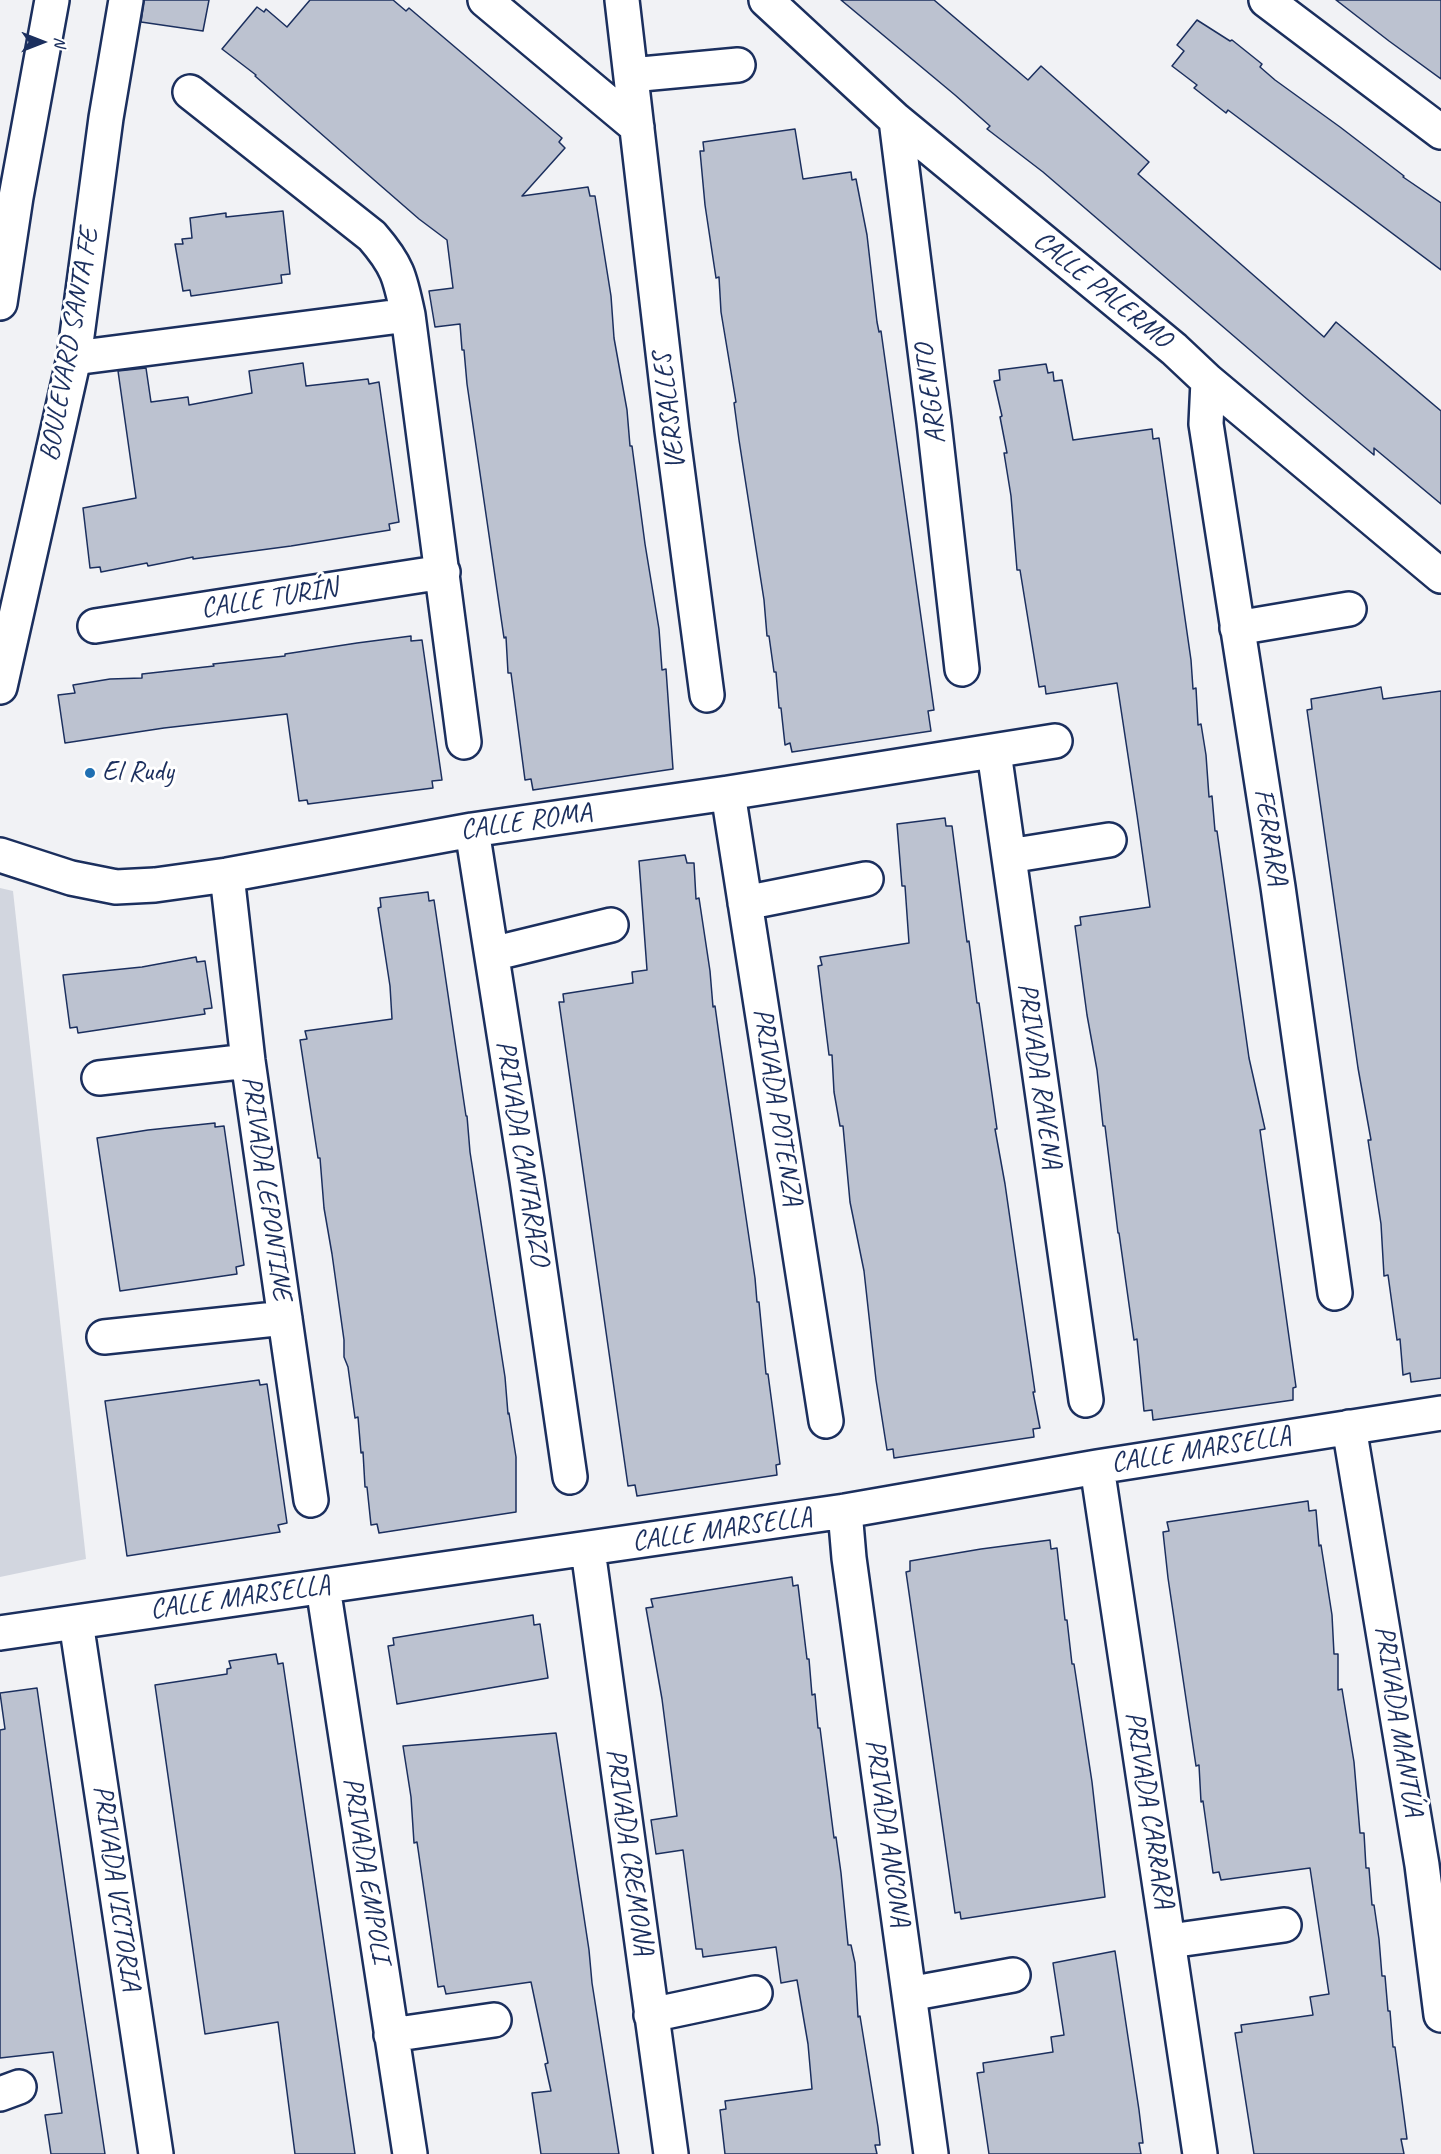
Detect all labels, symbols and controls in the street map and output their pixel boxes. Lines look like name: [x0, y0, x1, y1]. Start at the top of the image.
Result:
north arrow: [12, 12, 72, 72]
text: N: [50, 37, 70, 47]
street label: CALLE PALERMO: [1026, 224, 1178, 356]
street label: BOULEVARD SANTA FE: [33, 226, 107, 464]
street label: ARGENTO: [908, 342, 954, 446]
street label: VERSALLES: [646, 351, 694, 471]
street label: CALLE TURÍN: [198, 572, 340, 626]
place label: El Rudy: [102, 756, 173, 790]
marker: El Rudy: [83, 766, 97, 780]
street label: FERRARA: [1246, 786, 1294, 888]
street label: CALLE ROMA: [458, 796, 594, 848]
street label: PRIVADA RAVENA: [1009, 981, 1069, 1171]
street label: PRIVADA POTENZA: [745, 1006, 809, 1208]
street label: PRIVADA CANTARAZO: [488, 1038, 556, 1268]
street label: PRIVADA LEPONTINE: [234, 1074, 298, 1302]
street label: CALLE MARSELLA: [1109, 1419, 1293, 1481]
street label: CALLE MARSELLA: [630, 1501, 814, 1559]
street label: CALLE MARSELLA: [148, 1569, 332, 1627]
street label: PRIVADA MANTÚA: [1366, 1623, 1430, 1819]
street label: PRIVADA CARRARA: [1117, 1709, 1181, 1911]
street label: PRIVADA ANCONA: [857, 1737, 917, 1929]
street label: PRIVADA CREMONA: [598, 1746, 660, 1958]
street label: PRIVADA EMPOLI: [335, 1775, 397, 1965]
street label: PRIVADA VICTORIA: [85, 1783, 147, 1993]

